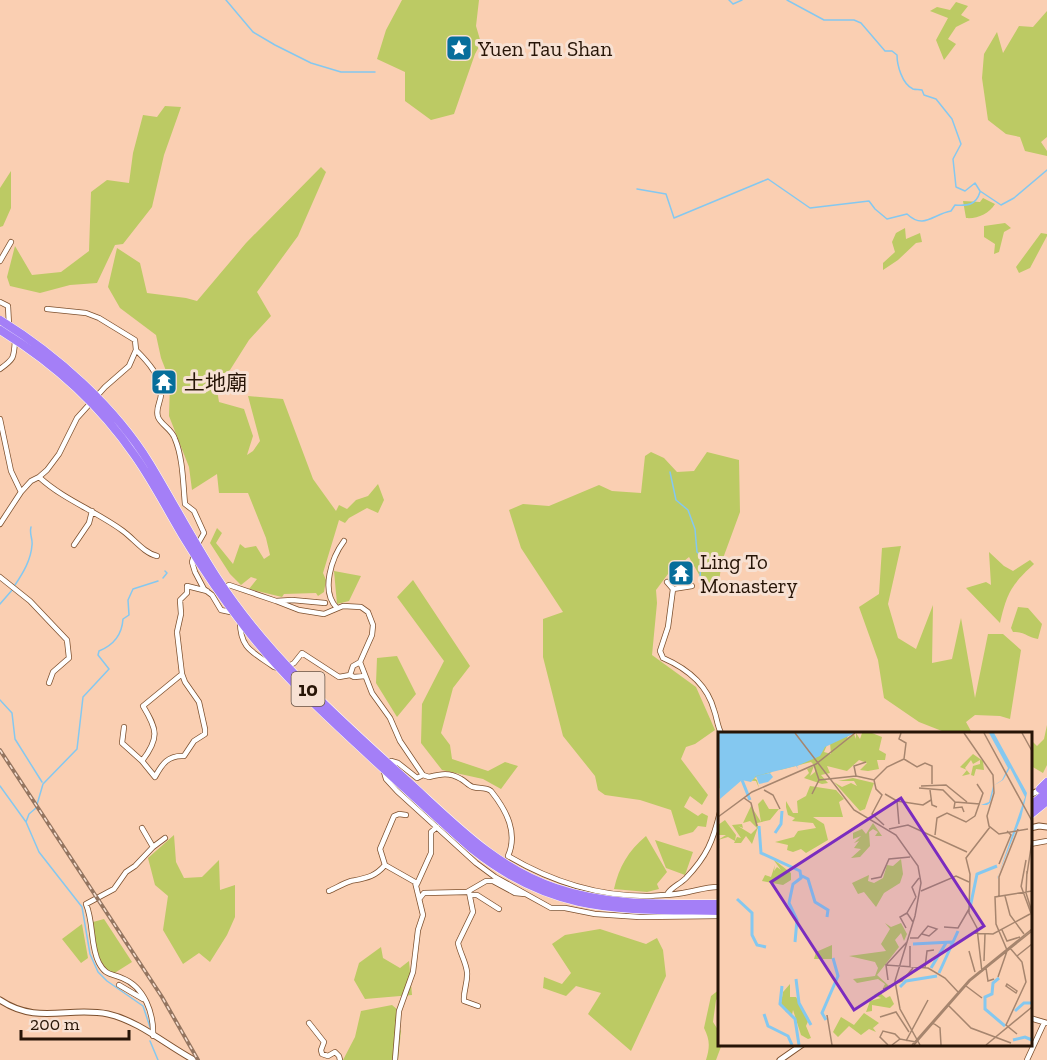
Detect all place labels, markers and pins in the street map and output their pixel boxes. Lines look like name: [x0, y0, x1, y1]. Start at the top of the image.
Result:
place icon: Yuen Tau Shan: [444, 33, 474, 63]
place label: Yuen Tau Shan: [477, 36, 612, 61]
temple icon: 土地廟: [149, 367, 179, 397]
place label: 土地廟: [184, 370, 247, 395]
place label: Ling To Monastery: [700, 549, 798, 598]
temple icon: Ling To Monastery: [666, 558, 696, 588]

